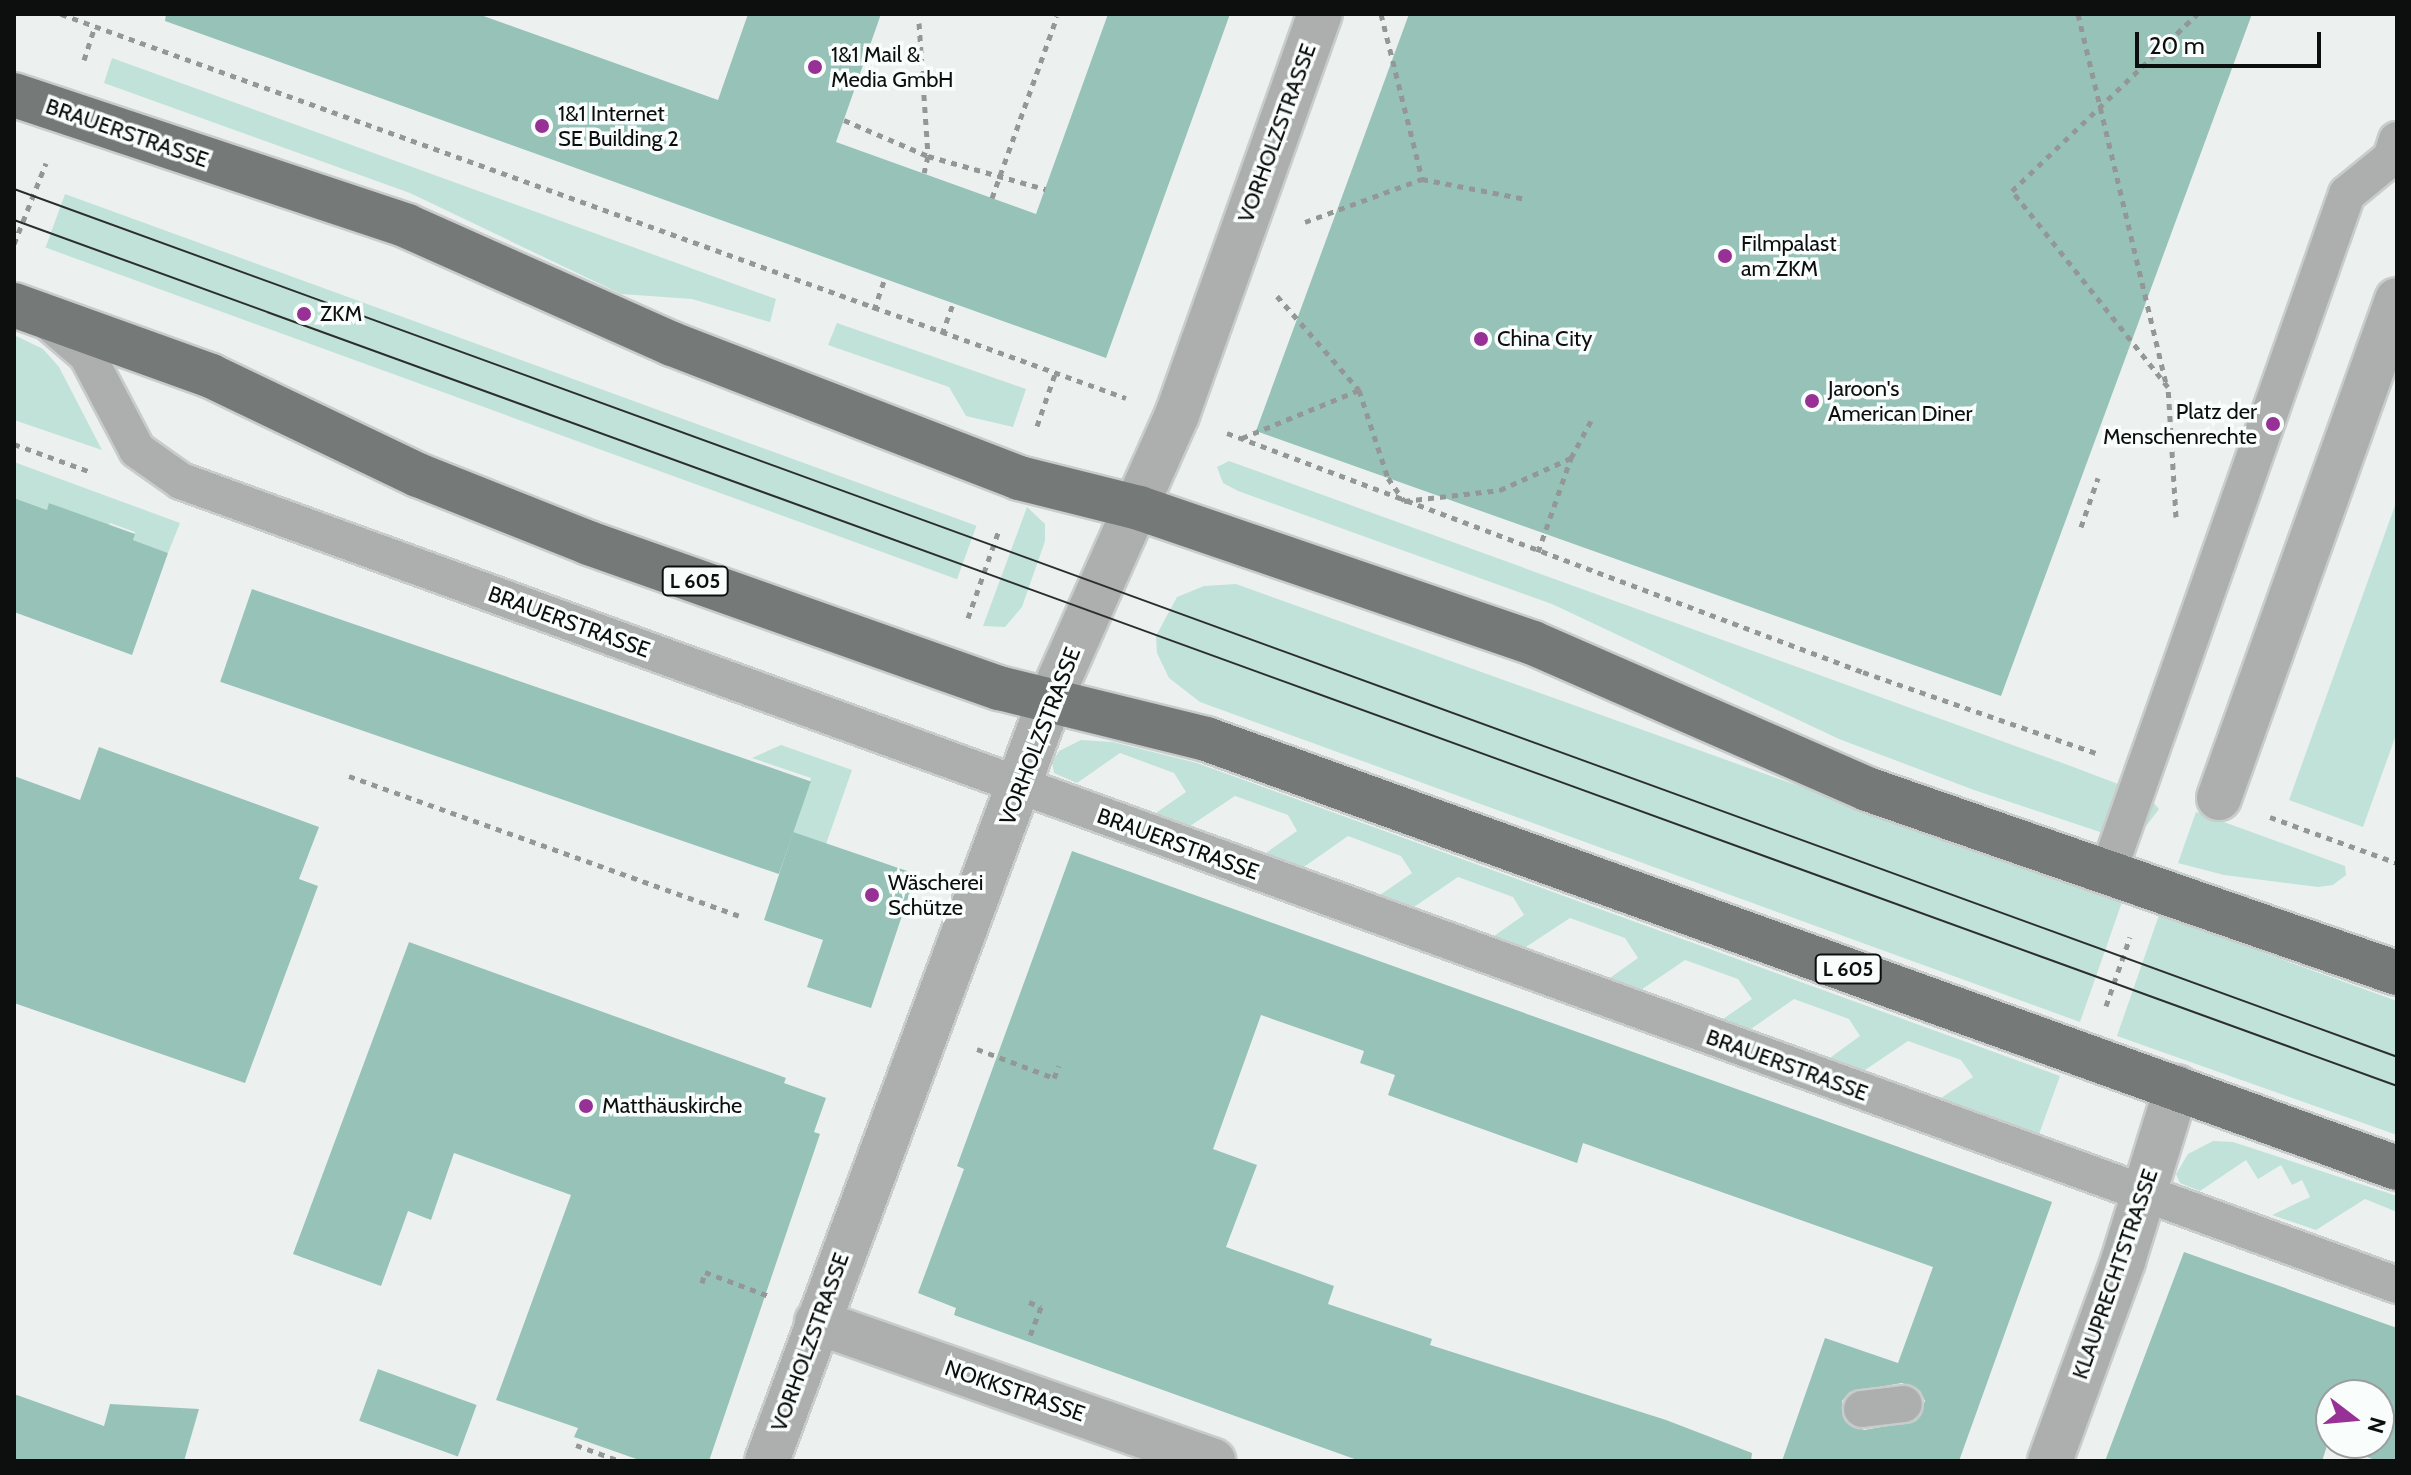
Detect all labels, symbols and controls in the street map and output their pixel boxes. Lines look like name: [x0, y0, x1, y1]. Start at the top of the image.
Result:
scale bar: [2139, 16, 2325, 66]
text: 20 m: [2149, 31, 2205, 60]
street label: VORHOLZSTRASSE: [1232, 40, 1322, 226]
place label: 1&1 Mail & Media GmbH: [831, 41, 954, 92]
marker: 1&1 Mail & Media GmbH: [806, 58, 824, 76]
street label: BRAUERSTRASSE: [42, 93, 212, 173]
place label: 1&1 Internet SE Building 2: [558, 100, 679, 152]
marker: 1&1 Internet SE Building 2: [533, 117, 551, 135]
place label: Filmpalast am ZKM: [1741, 230, 1837, 282]
marker: Filmpalast am ZKM: [1716, 247, 1734, 265]
place label: ZKM: [320, 301, 362, 327]
marker: ZKM: [295, 305, 313, 323]
place label: China City: [1497, 326, 1592, 352]
marker: China City: [1472, 330, 1490, 348]
place label: Jaroon's American Diner: [1828, 375, 1973, 426]
marker: Jaroon's American Diner: [1803, 392, 1821, 410]
place label: Platz der Menschenrechte: [2103, 398, 2257, 450]
marker: Platz der Menschenrechte: [2264, 415, 2282, 433]
road number: L 605: [661, 565, 729, 597]
street label: BRAUERSTRASSE: [484, 580, 654, 664]
street label: VORHOLZSTRASSE: [994, 643, 1086, 829]
street label: BRAUERSTRASSE: [1093, 802, 1263, 886]
place label: Wäscherei Schütze: [888, 869, 983, 920]
marker: Wäscherei Schütze: [863, 886, 881, 904]
road number: L 605: [1814, 953, 1882, 985]
street label: BRAUERSTRASSE: [1702, 1023, 1872, 1107]
place label: Matthäuskirche: [602, 1093, 742, 1119]
marker: Matthäuskirche: [577, 1097, 595, 1115]
street label: KLAUPRECHTSTRASSE: [2067, 1165, 2163, 1383]
street label: VORHOLZSTRASSE: [765, 1249, 855, 1435]
street label: NOKKSTRASSE: [941, 1355, 1089, 1427]
north arrow: [2315, 1379, 2395, 1459]
text: N: [2362, 1414, 2392, 1436]

